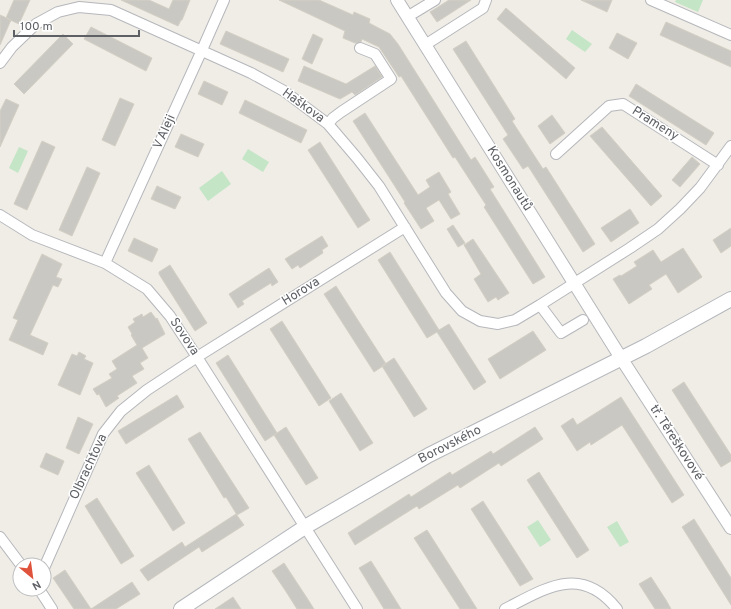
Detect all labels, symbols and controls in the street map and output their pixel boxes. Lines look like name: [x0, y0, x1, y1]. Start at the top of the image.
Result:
scale bar: [14, 12, 139, 38]
text: 100 m: [20, 19, 53, 35]
street label: Haškova: [279, 85, 327, 127]
street label: Prameny: [628, 103, 682, 145]
street label: V Aleji: [150, 112, 180, 152]
street label: Kosmonautů: [483, 144, 535, 214]
street label: Horova: [279, 274, 323, 310]
street label: Sovova: [166, 315, 202, 359]
street label: tř. Těreškovové: [646, 402, 706, 484]
street label: Borovského: [416, 422, 484, 468]
street label: Olbrachtova: [67, 432, 111, 502]
north arrow: [12, 557, 52, 597]
text: N: [30, 577, 43, 593]

